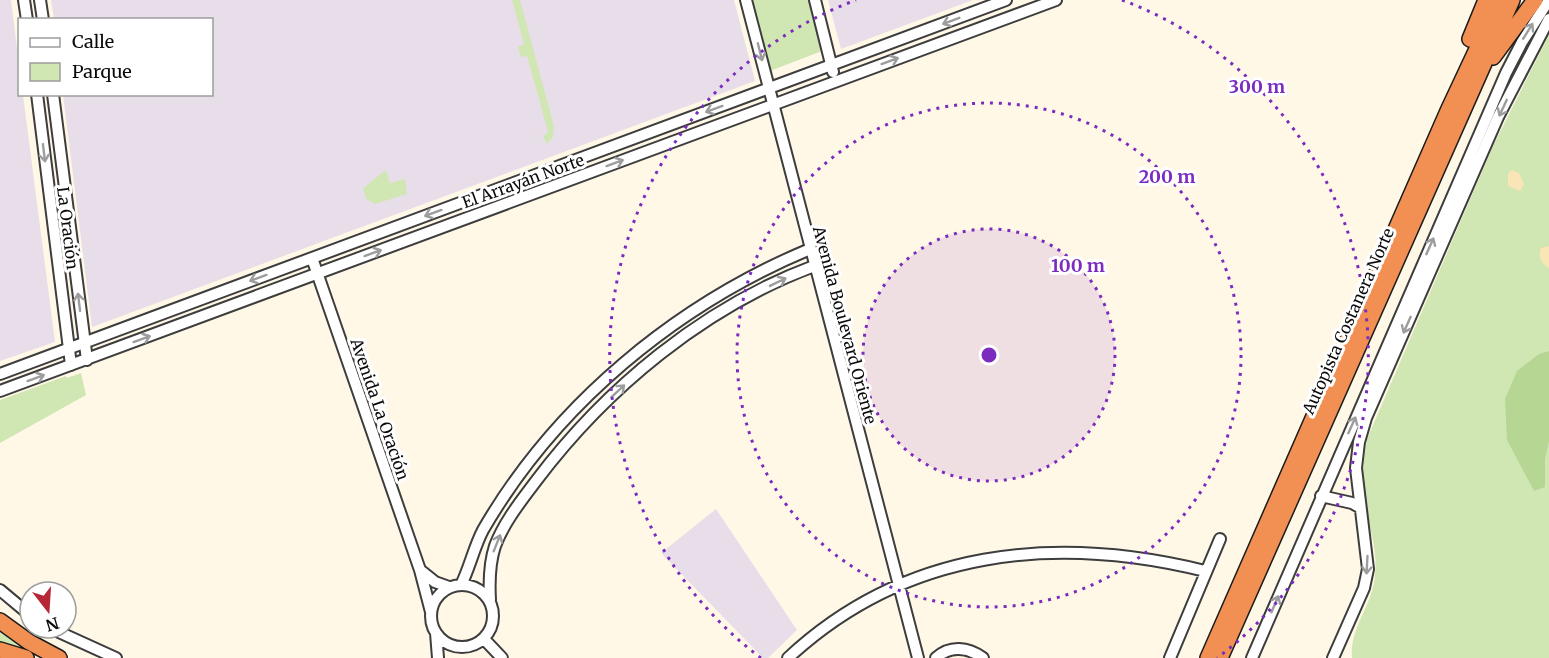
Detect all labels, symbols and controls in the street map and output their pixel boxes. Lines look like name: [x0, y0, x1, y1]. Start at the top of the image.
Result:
one-way arrow: [942, 16, 961, 27]
legend: [18, 18, 213, 96]
one-way arrow: [1523, 23, 1535, 40]
text: Calle: [72, 30, 114, 53]
one-way arrow: [754, 42, 766, 61]
one-way arrow: [881, 55, 899, 66]
text: Parque: [72, 60, 132, 83]
text: 300 m: [1229, 75, 1285, 98]
one-way arrow: [1496, 98, 1508, 116]
one-way arrow: [705, 104, 724, 115]
one-way arrow: [39, 142, 50, 162]
street label: El Arrayán Norte: [459, 150, 587, 212]
one-way arrow: [605, 157, 623, 168]
text: 200 m: [1139, 165, 1195, 188]
street label: La Oración: [53, 186, 83, 271]
one-way arrow: [424, 209, 443, 220]
street label: Avenida Boulevard Oriente: [809, 223, 881, 426]
street label: Autopista Costanera Norte: [1298, 225, 1398, 418]
one-way arrow: [1425, 238, 1436, 256]
one-way arrow: [363, 247, 382, 258]
text: 100 m: [1051, 254, 1105, 277]
one-way arrow: [249, 274, 267, 285]
one-way arrow: [768, 275, 786, 287]
one-way arrow: [73, 292, 84, 312]
one-way arrow: [1401, 315, 1413, 333]
one-way arrow: [132, 333, 150, 344]
street label: Avenida La Oración: [346, 335, 414, 483]
centre of rings: [979, 345, 999, 365]
one-way arrow: [26, 372, 44, 383]
one-way arrow: [610, 384, 625, 398]
one-way arrow: [1347, 416, 1358, 435]
one-way arrow: [492, 534, 503, 553]
one-way arrow: [1362, 554, 1373, 574]
north arrow: [18, 580, 78, 640]
one-way arrow: [1270, 595, 1281, 614]
text: N: [43, 613, 61, 636]

